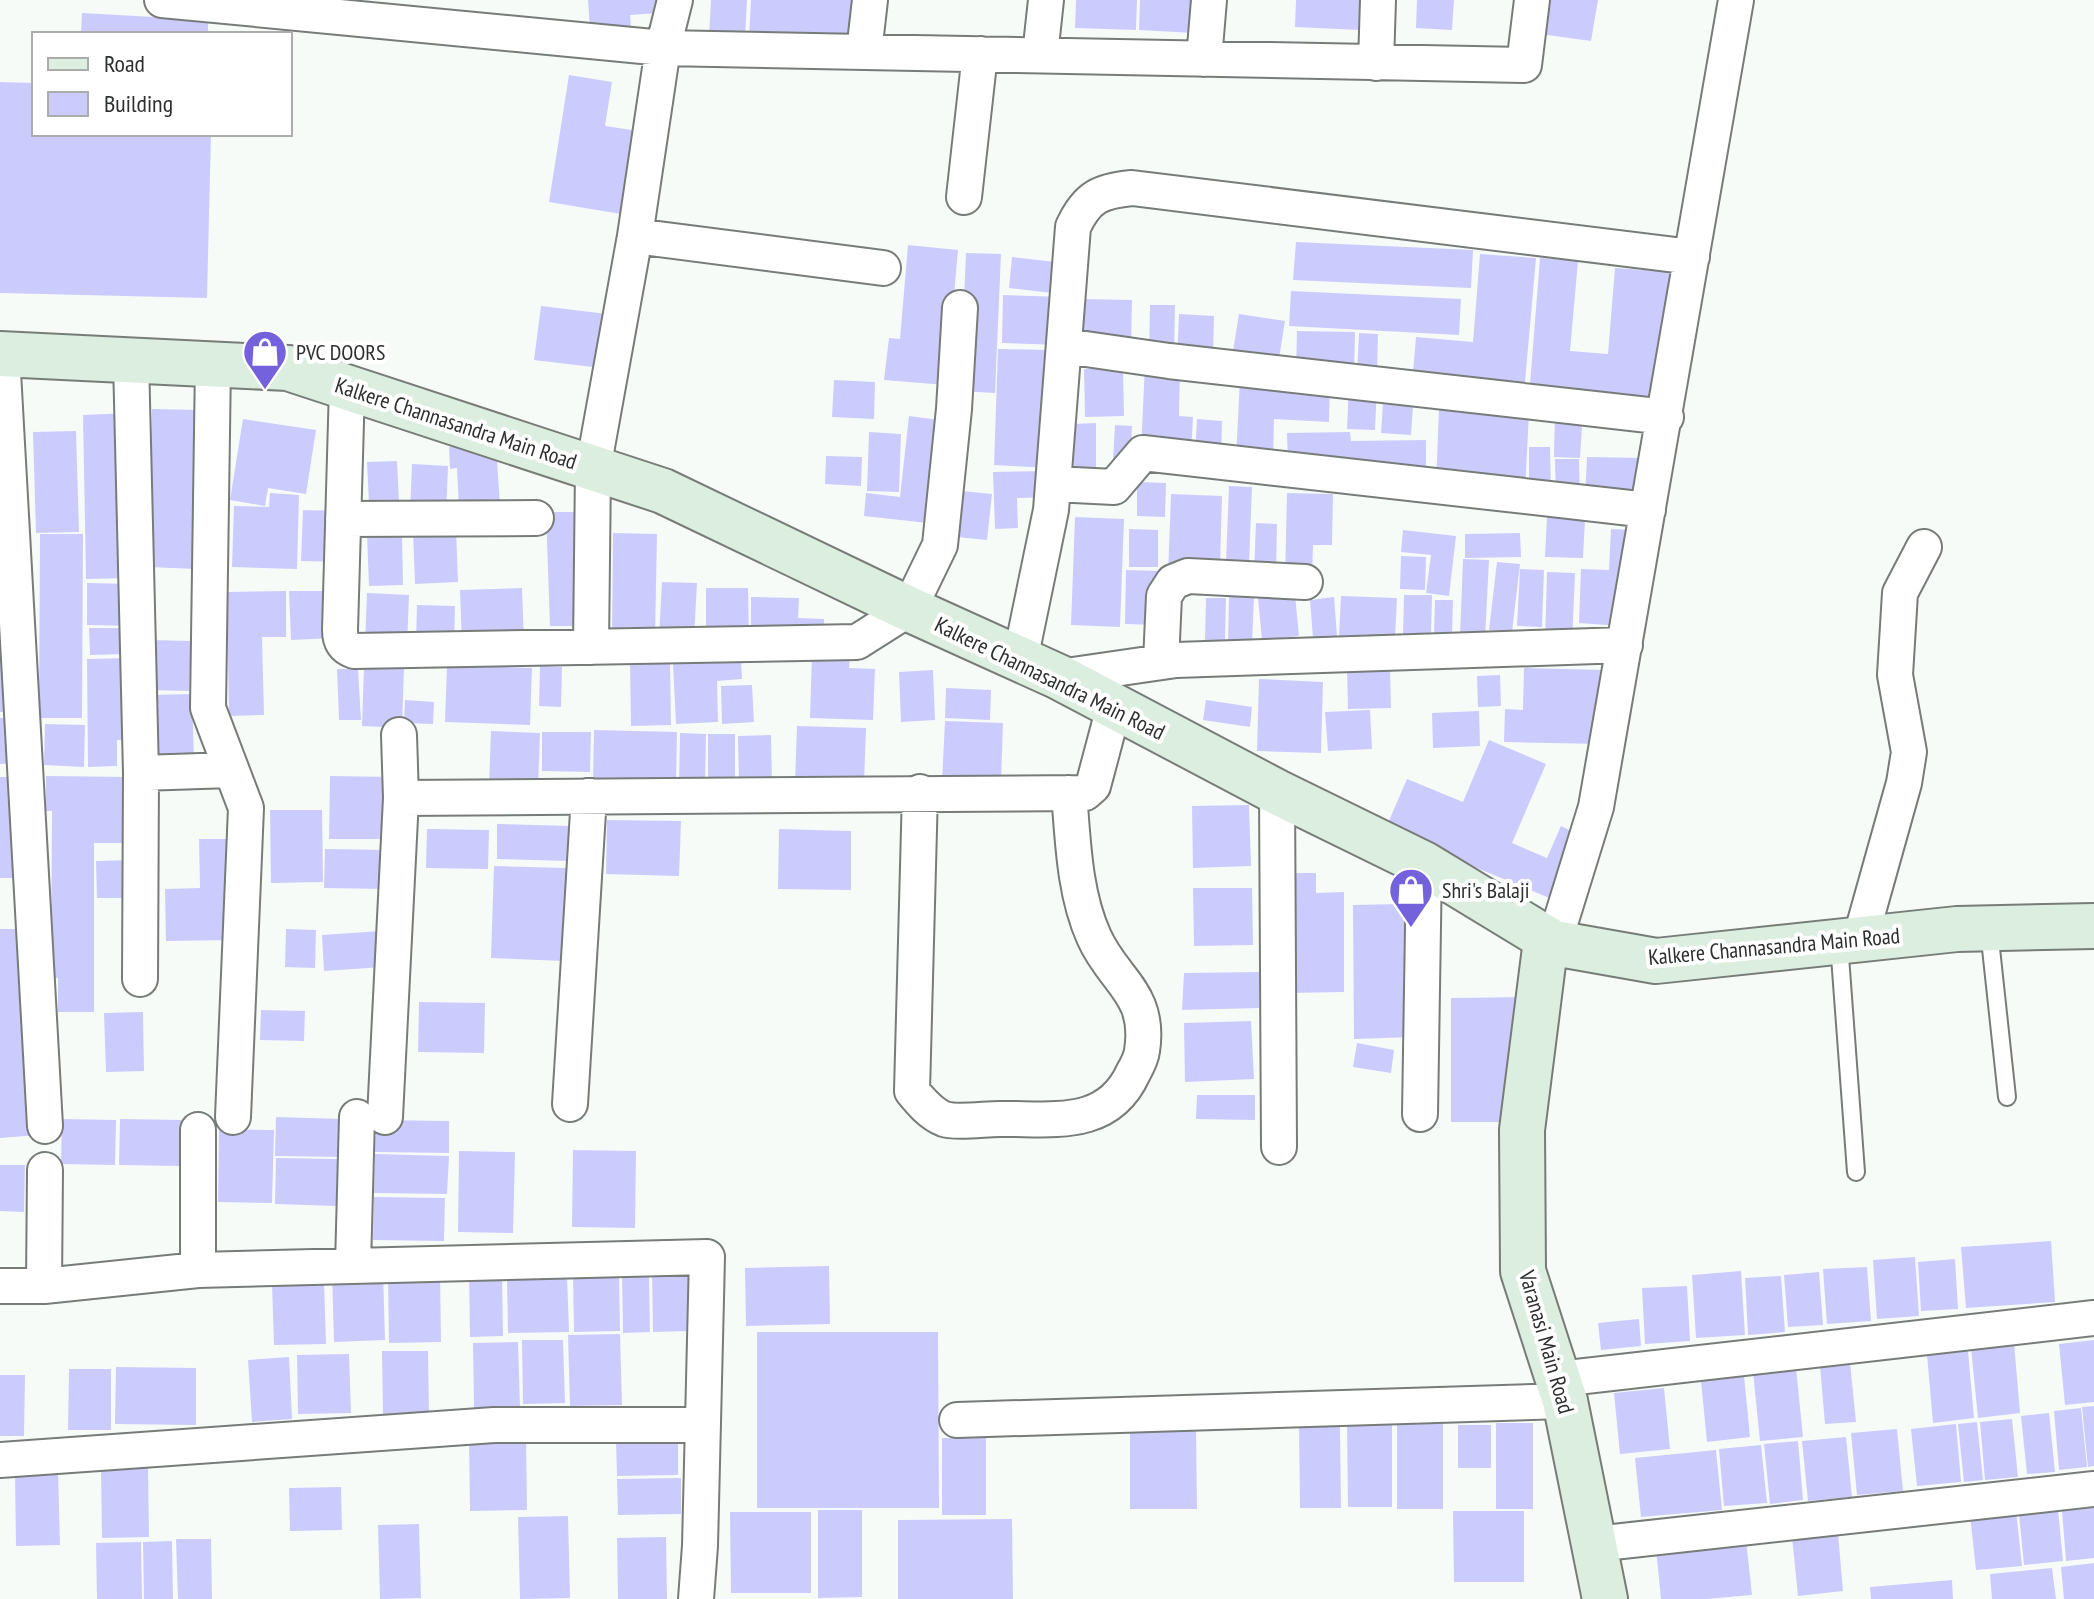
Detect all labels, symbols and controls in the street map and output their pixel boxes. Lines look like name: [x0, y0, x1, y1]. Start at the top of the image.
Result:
legend: [32, 32, 292, 136]
text: Road: [104, 48, 145, 79]
text: Building: [104, 88, 173, 119]
shop icon: PVC DOORS: [241, 328, 289, 391]
place label: PVC DOORS: [296, 338, 385, 366]
street label: Kalkere Channasandra Main Road: [332, 371, 580, 475]
street label: Kalkere Channasandra Main Road: [930, 610, 1170, 746]
shop icon: Shri's Balaji: [1387, 866, 1435, 929]
place label: Shri's Balaji: [1442, 876, 1529, 904]
street label: Kalkere Channasandra Main Road: [1647, 921, 1901, 971]
street label: Varanasi Main Road: [1513, 1266, 1581, 1417]

